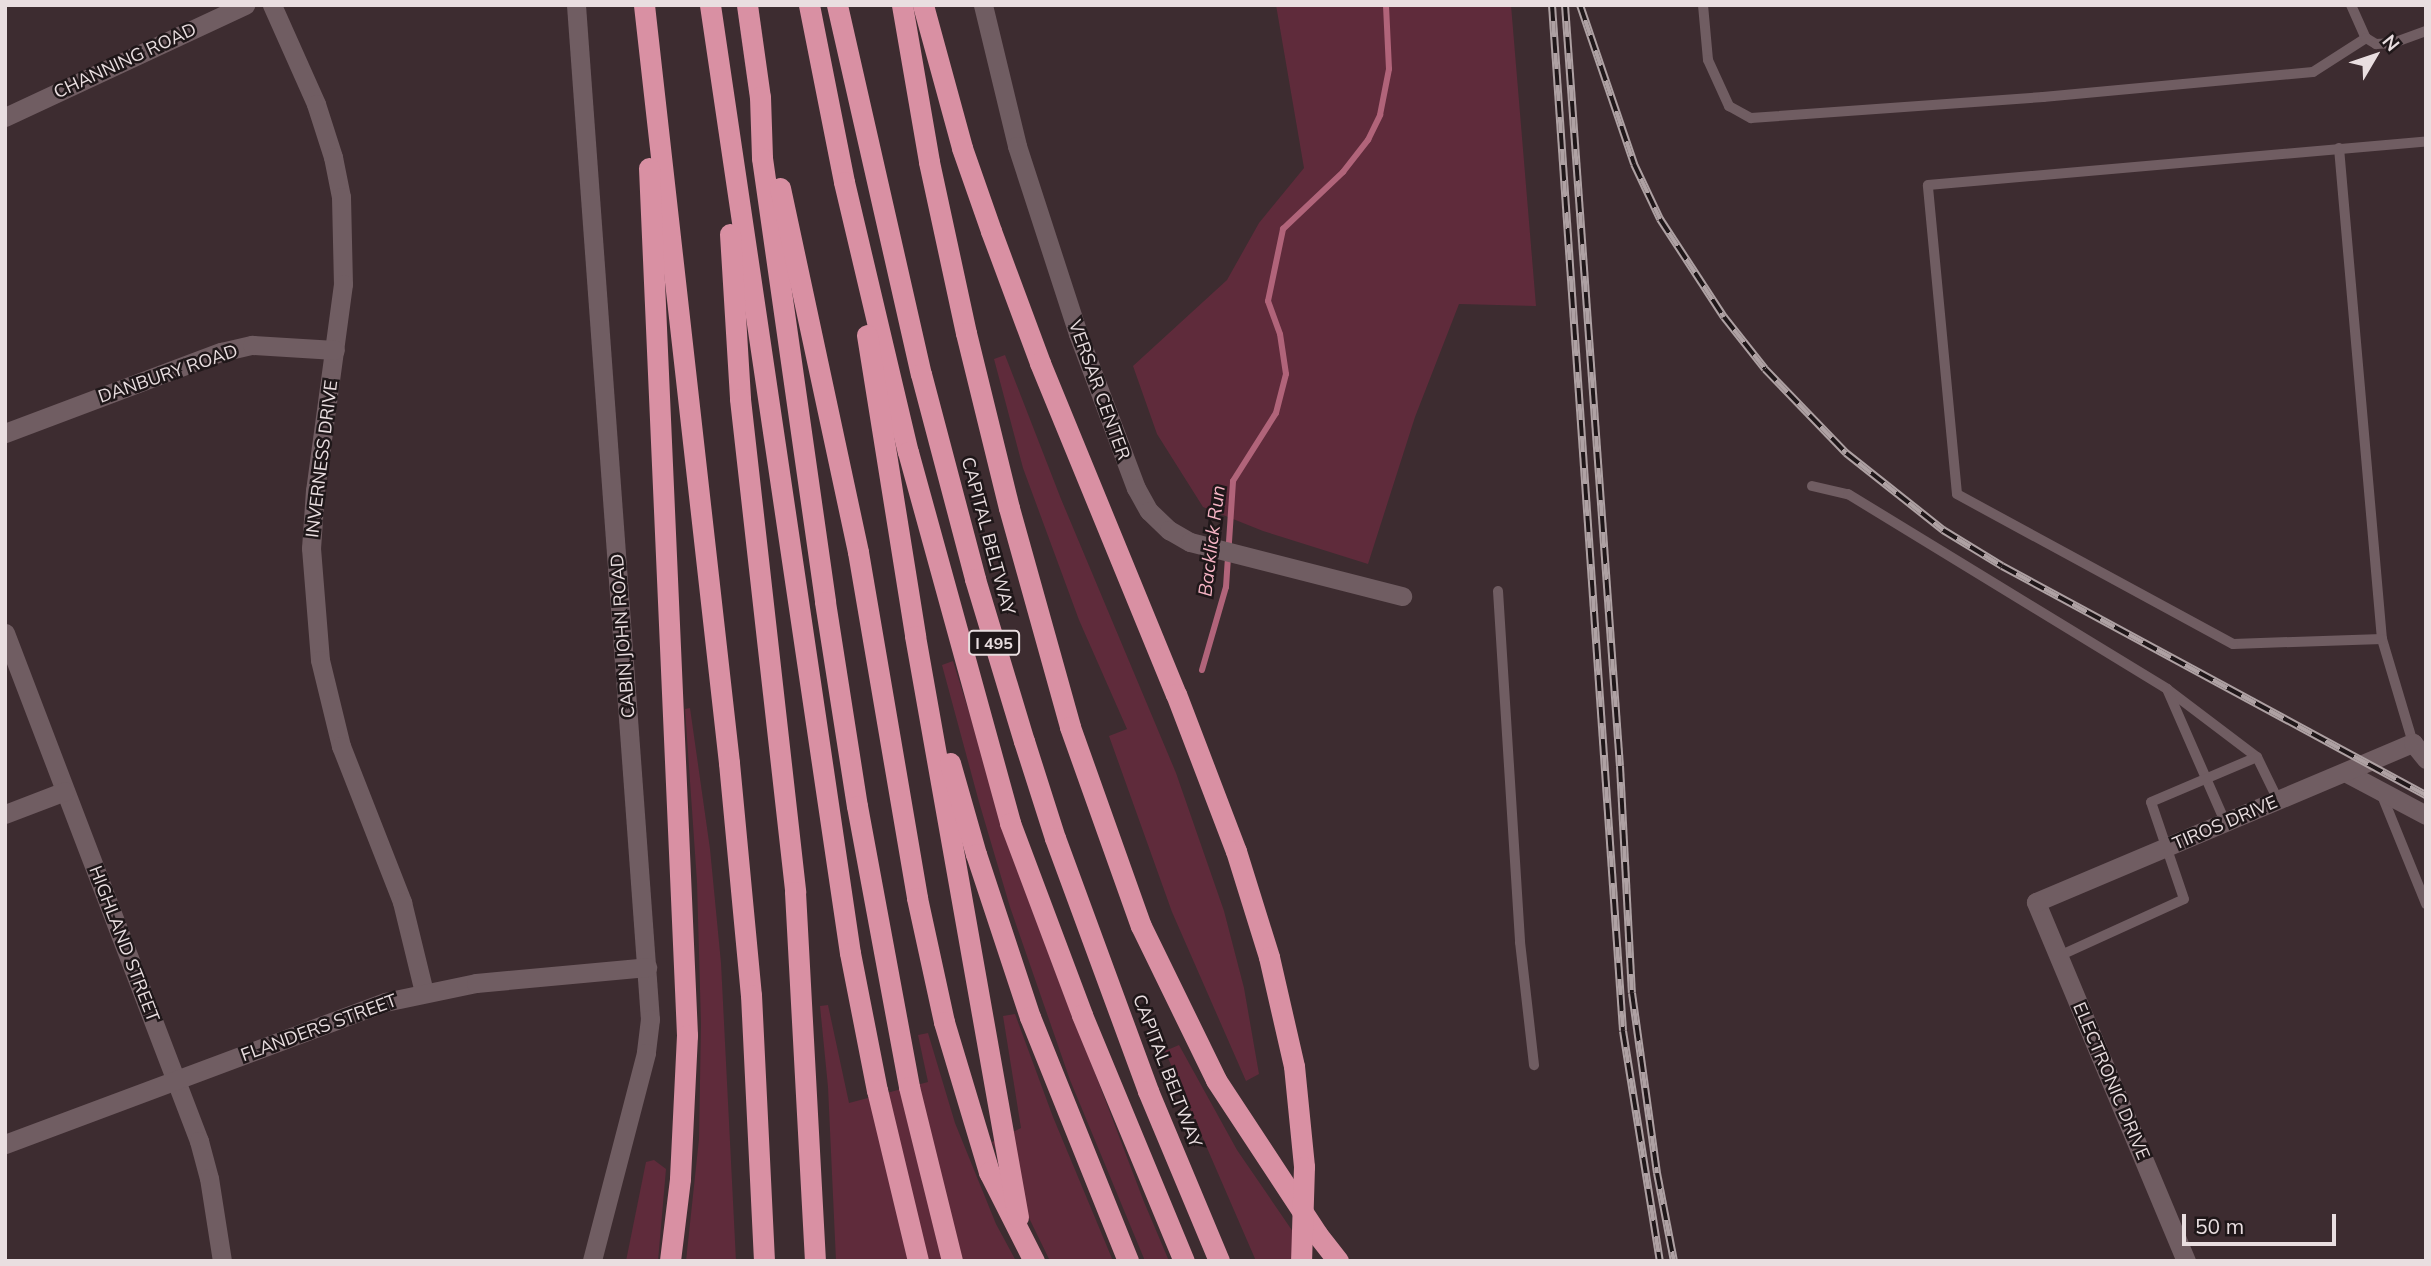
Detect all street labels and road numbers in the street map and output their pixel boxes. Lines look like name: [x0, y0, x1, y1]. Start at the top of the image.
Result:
street label: CHANNING ROAD: [50, 18, 200, 104]
street label: VERSAR CENTER: [1064, 317, 1134, 463]
street label: DANBURY ROAD: [95, 340, 241, 408]
street label: INVERNESS DRIVE: [302, 379, 342, 539]
street label: CAPITAL BELTWAY: [957, 455, 1019, 617]
street label: CABIN JOHN ROAD: [606, 553, 640, 719]
road number: I 495: [968, 630, 1020, 656]
street label: TIROS DRIVE: [2169, 791, 2281, 855]
street label: HIGHLAND STREET: [84, 863, 164, 1025]
street label: FLANDERS STREET: [238, 990, 400, 1066]
street label: CAPITAL BELTWAY: [1128, 991, 1206, 1151]
street label: ELECTRONIC DRIVE: [2068, 999, 2154, 1163]

